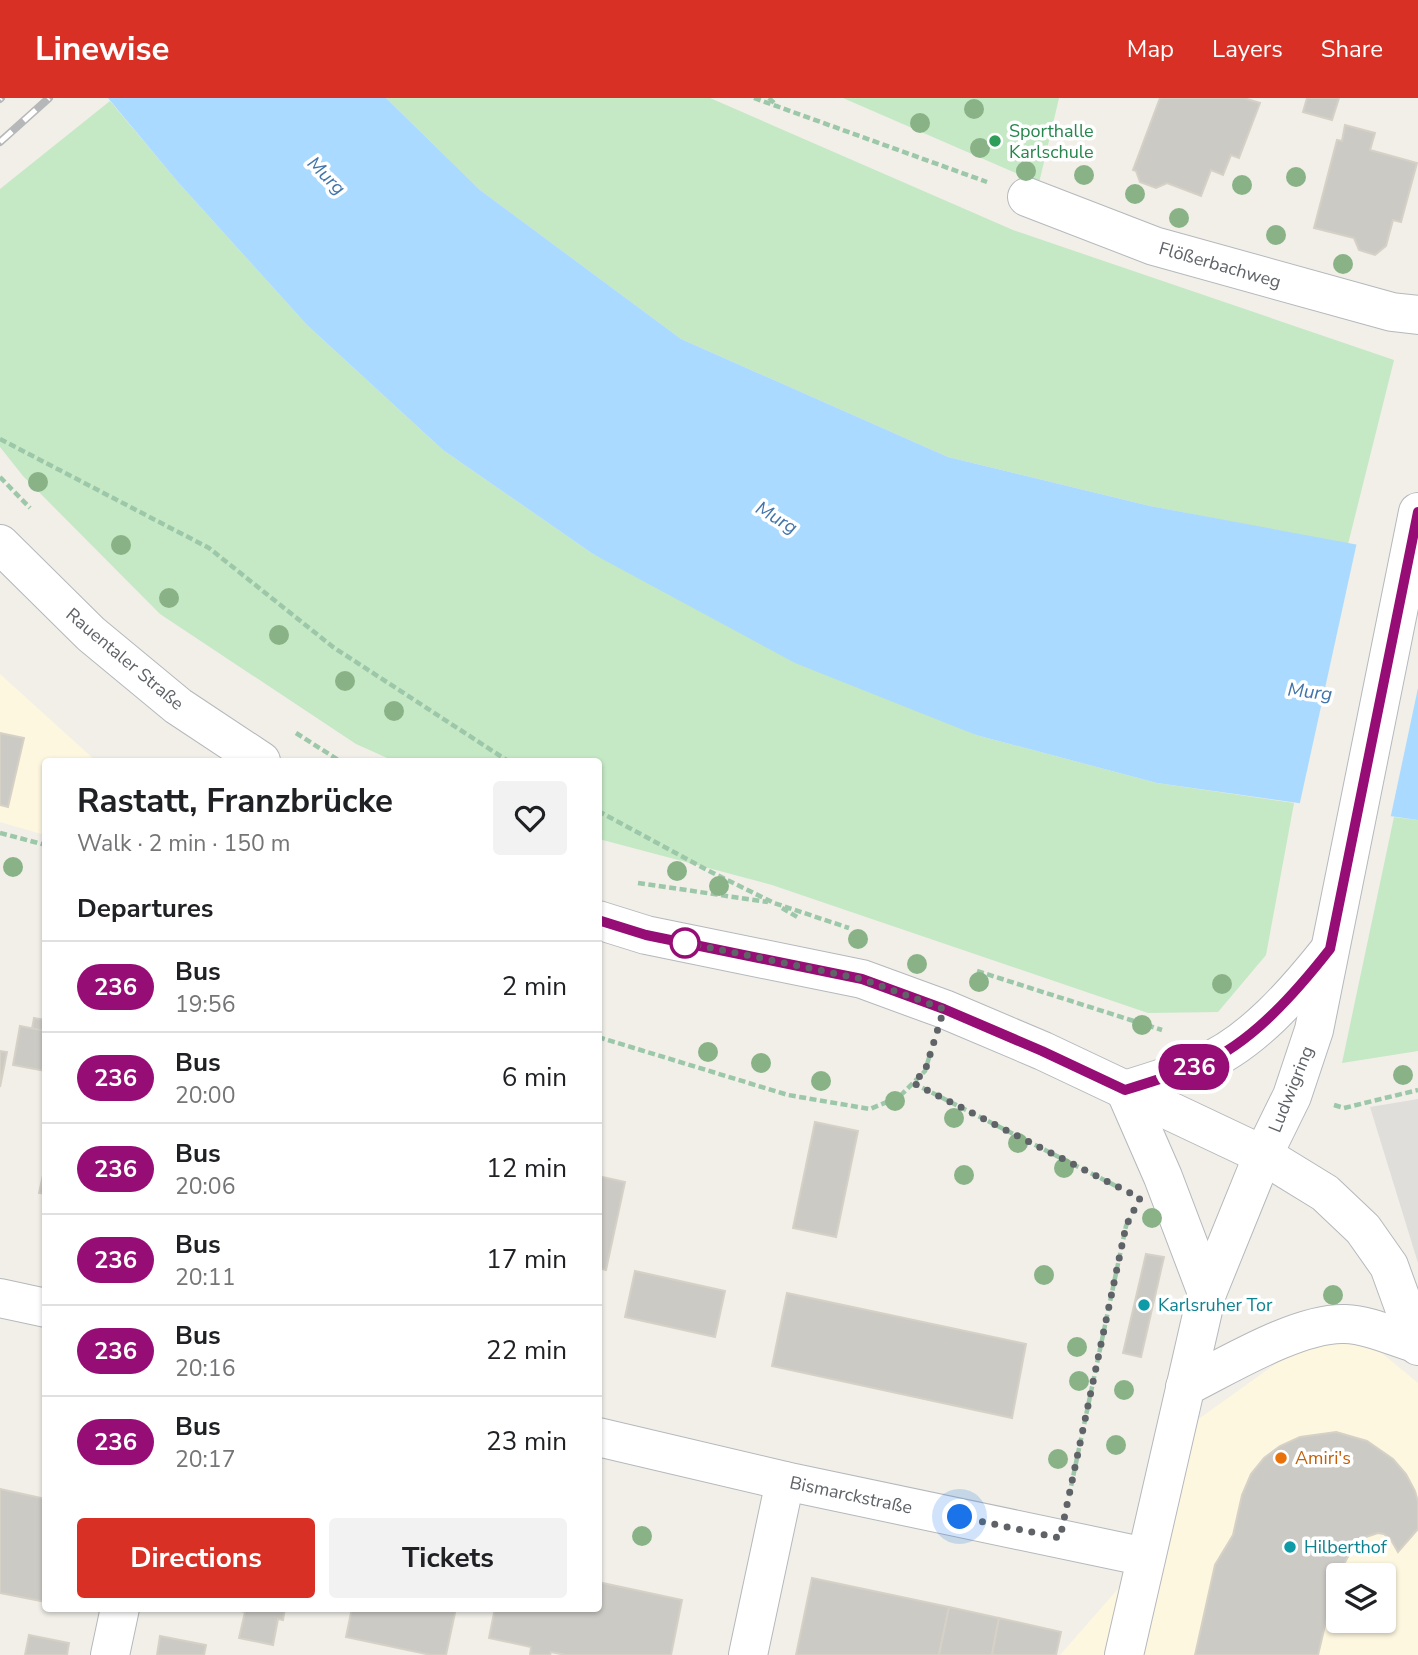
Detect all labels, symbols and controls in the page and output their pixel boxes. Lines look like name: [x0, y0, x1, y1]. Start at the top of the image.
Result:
text: Linewise: [35, 27, 169, 72]
text: Map: [1127, 33, 1174, 65]
text: Layers: [1212, 33, 1283, 65]
text: Share: [1321, 33, 1383, 65]
place label: Sporthalle Karlschule: [1009, 119, 1094, 164]
marker: Sporthalle Karlschule: [987, 133, 1003, 149]
water label: Murg: [301, 151, 351, 201]
street label: Flößerbachweg: [1156, 236, 1284, 294]
water label: Murg: [751, 495, 802, 541]
street label: Rauentaler Straße: [61, 603, 189, 715]
water label: Murg: [1286, 677, 1333, 707]
text: Rastatt, Franzbrücke: [77, 779, 393, 824]
button: heart: [493, 781, 567, 855]
text: Walk · 2 min · 150 m: [77, 828, 290, 859]
text: Departures: [77, 891, 213, 926]
unlabelled marker: [670, 928, 700, 958]
text: Bus: [175, 954, 221, 989]
text: 2 min: [502, 969, 567, 1004]
text: 236: [94, 971, 137, 1003]
text: 19:56: [175, 989, 235, 1020]
street label: Ludwigring: [1263, 1042, 1319, 1136]
line badge: 236: [1154, 1044, 1234, 1090]
text: Bus: [175, 1045, 221, 1080]
text: 236: [1172, 1051, 1216, 1083]
text: 6 min: [502, 1060, 567, 1095]
text: 236: [94, 1062, 137, 1094]
text: 20:00: [175, 1080, 235, 1111]
text: Bus: [175, 1136, 221, 1171]
text: 12 min: [486, 1151, 567, 1186]
text: 236: [94, 1153, 137, 1185]
text: 20:06: [175, 1171, 235, 1202]
text: Bus: [175, 1227, 221, 1262]
text: 17 min: [486, 1242, 567, 1277]
text: 236: [94, 1244, 137, 1276]
text: 20:11: [175, 1262, 235, 1293]
place label: Karlsruher Tor: [1158, 1293, 1273, 1317]
marker: Karlsruher Tor: [1136, 1297, 1152, 1313]
text: Bus: [175, 1318, 221, 1353]
text: 22 min: [486, 1333, 567, 1368]
text: 236: [94, 1335, 137, 1367]
text: 20:16: [175, 1353, 235, 1384]
text: Bus: [175, 1409, 221, 1444]
text: 23 min: [486, 1424, 567, 1459]
text: 236: [94, 1426, 137, 1458]
text: 20:17: [175, 1444, 235, 1475]
place label: Amiri's: [1295, 1446, 1351, 1470]
marker: Amiri's: [1273, 1450, 1289, 1466]
street label: Bismarckstraße: [787, 1470, 915, 1520]
your location: [942, 1499, 977, 1534]
button: Directions: [77, 1518, 315, 1598]
button: Tickets: [329, 1518, 567, 1598]
place label: Hilberthof: [1304, 1535, 1388, 1559]
marker: Hilberthof: [1282, 1539, 1298, 1555]
map controls: [1326, 1563, 1396, 1633]
button: layers: [1326, 1563, 1396, 1633]

